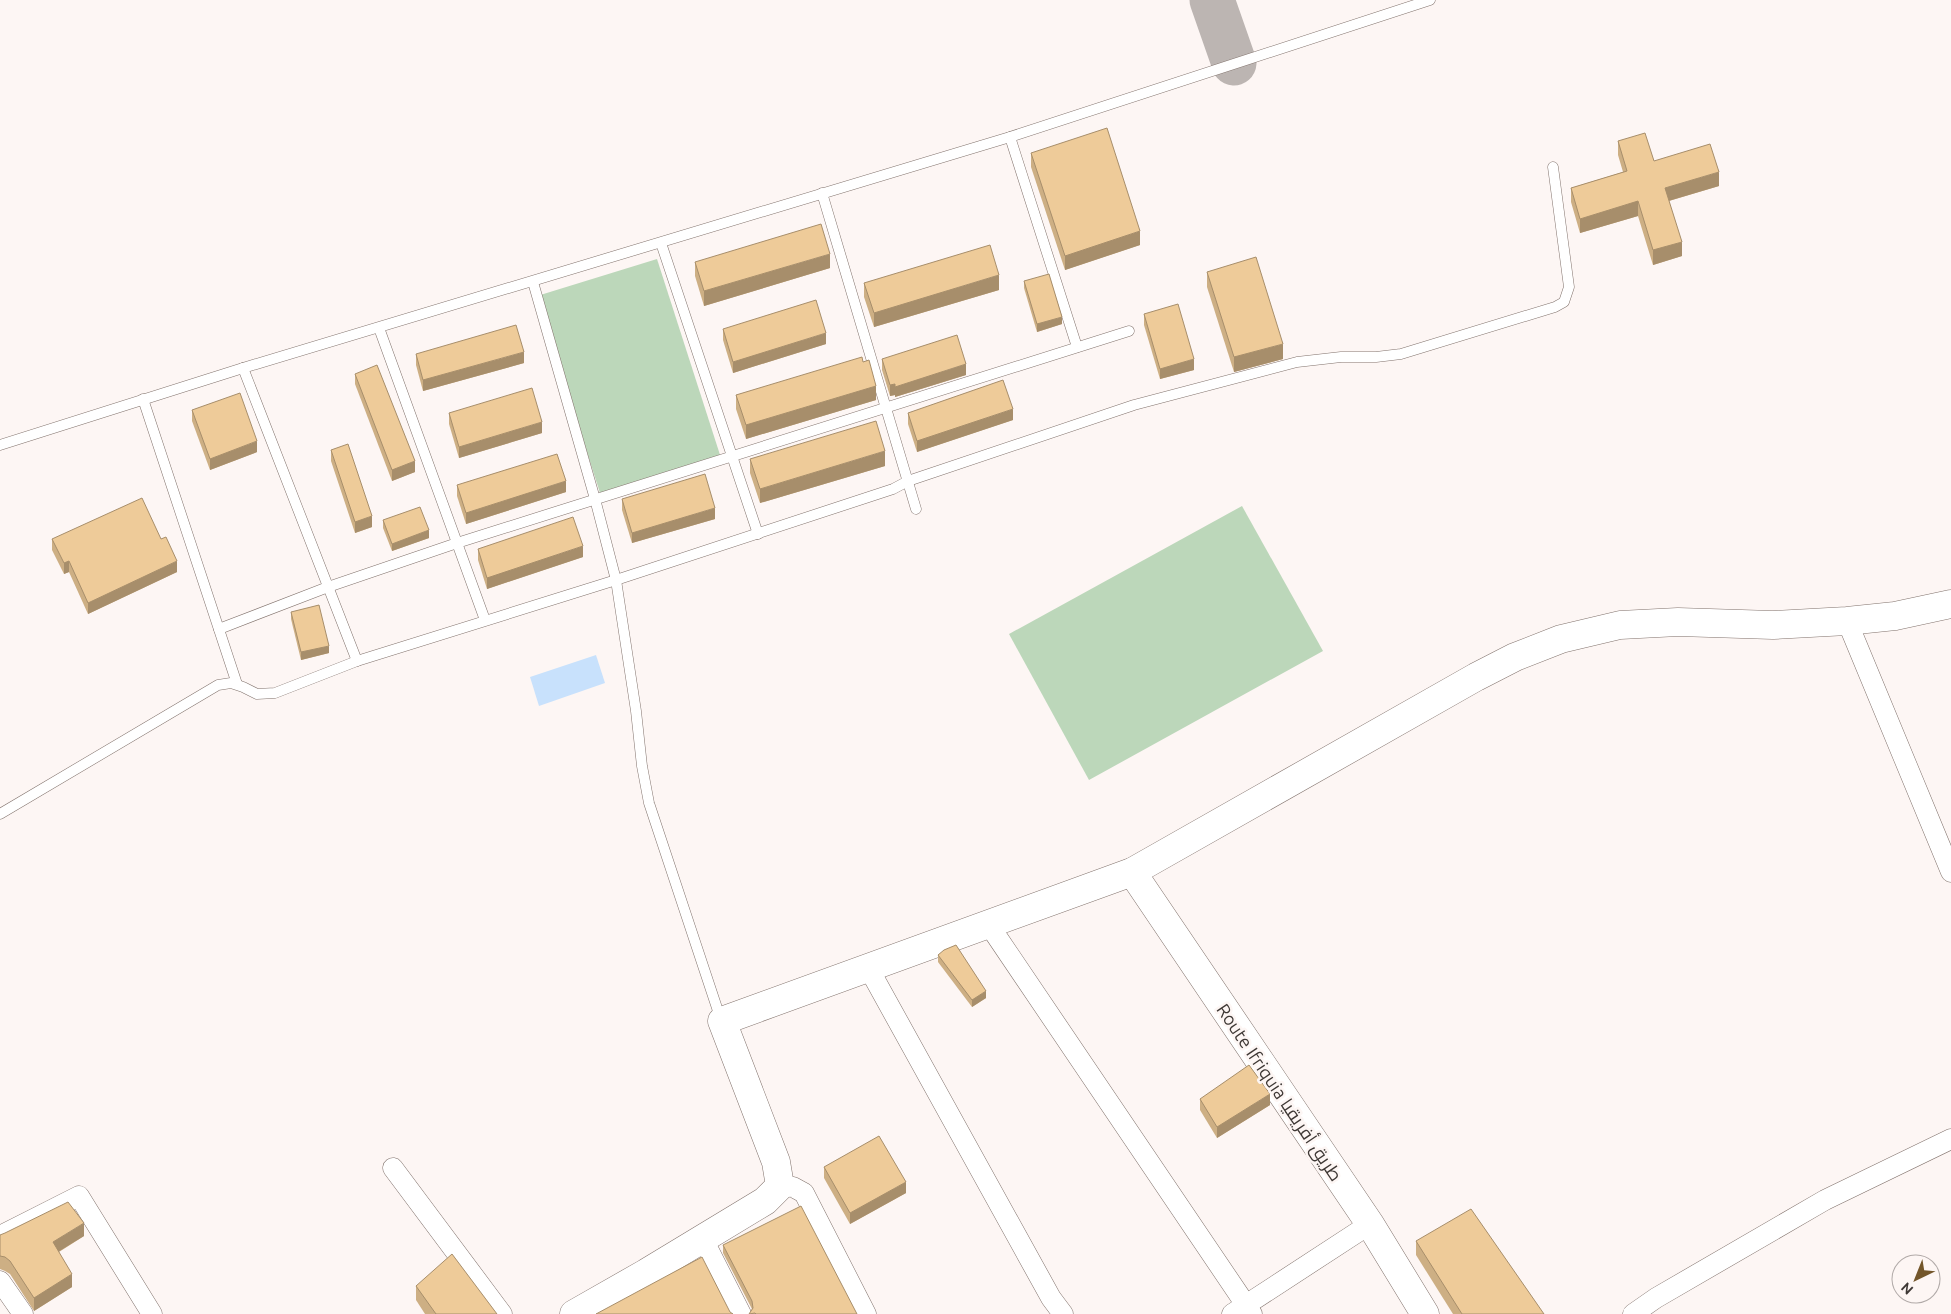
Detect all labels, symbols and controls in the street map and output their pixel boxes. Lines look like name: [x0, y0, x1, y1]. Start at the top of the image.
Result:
street label: Route Ifriquia طريق أفريقيا: [1211, 1000, 1347, 1186]
north arrow: [1891, 1254, 1941, 1304]
text: N: [1898, 1279, 1916, 1298]

